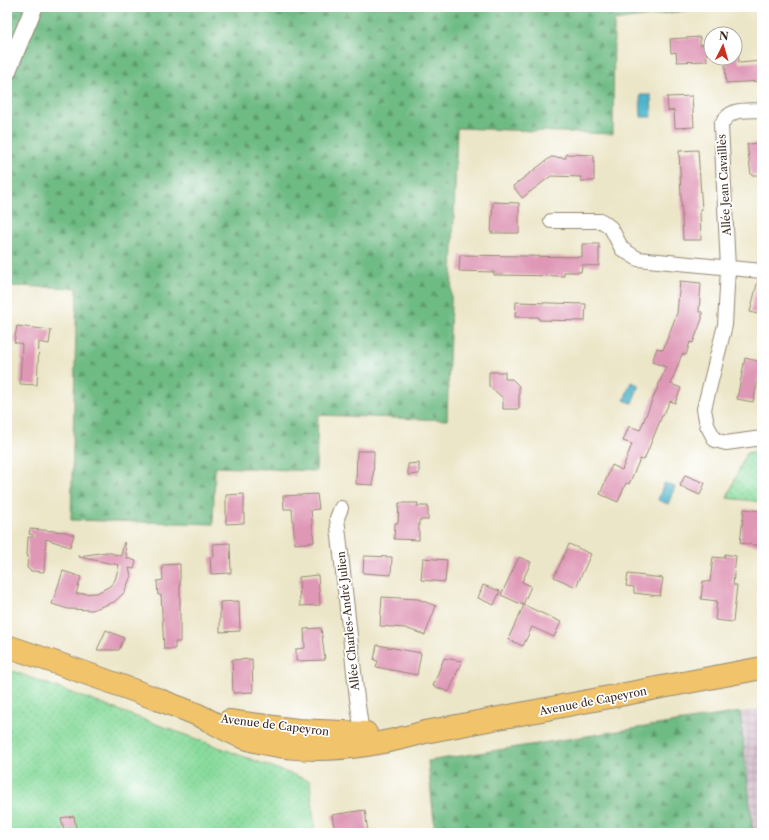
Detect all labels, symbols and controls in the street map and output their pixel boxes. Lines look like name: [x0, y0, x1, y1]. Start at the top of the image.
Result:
north arrow: [703, 26, 743, 66]
text: N: [718, 29, 730, 43]
street label: Allée Jean Cavaillès: [714, 134, 734, 237]
street label: Allée Charles-André Julien: [334, 550, 362, 692]
street label: Avenue de Capeyron: [537, 684, 648, 718]
street label: Avenue de Capeyron: [219, 711, 330, 739]

